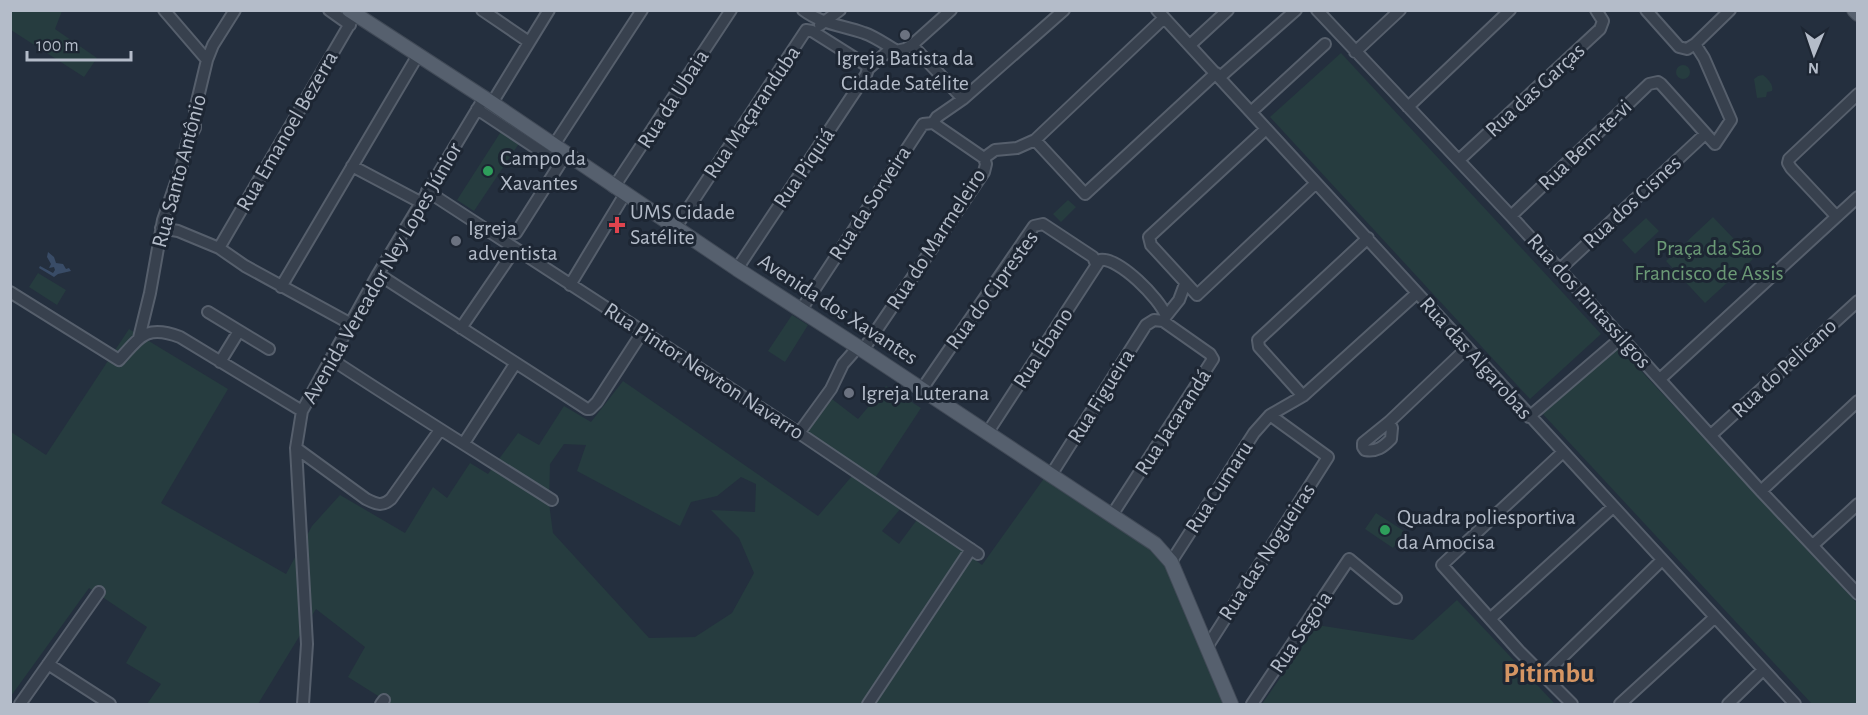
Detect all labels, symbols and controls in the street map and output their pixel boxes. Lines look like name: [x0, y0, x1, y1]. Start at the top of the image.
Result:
scale bar: [27, 24, 130, 62]
north arrow: [1784, 24, 1844, 84]
marker: Igreja Batista da Cidade Satélite: [898, 28, 912, 42]
text: 100 m: [36, 37, 79, 55]
street label: Rua das Garças: [1481, 39, 1589, 141]
street label: Rua Maçaranduba: [700, 42, 804, 182]
street label: Rua da Ubaia: [633, 46, 713, 152]
street label: Rua Emanoel Bezerra: [232, 47, 342, 215]
place label: Igreja Batista da Cidade Satélite: [836, 47, 974, 94]
text: N: [1808, 60, 1819, 76]
street label: Rua Santo Antônio: [148, 92, 210, 250]
street label: Rua Bem-te-vi: [1534, 95, 1636, 195]
street label: Rua Piquiá: [769, 124, 839, 212]
street label: Avenida Vereador Ney Lopes Júnior: [298, 139, 466, 407]
street label: Rua da Sorveira: [825, 142, 915, 264]
place label: Campo da Xavantes: [500, 147, 586, 194]
street label: Rua dos Cisnes: [1579, 151, 1685, 253]
marker: Campo da Xavantes: [481, 164, 495, 178]
street label: Rua do Marmeleiro: [882, 165, 990, 313]
place label: UMS Cidade Satélite: [630, 201, 735, 248]
marker: UMS Cidade Satélite: [608, 216, 626, 234]
place label: Igreja adventista: [468, 217, 558, 264]
street label: Rua do Ciprestes: [942, 227, 1042, 353]
street label: Rua dos Pintassilgos: [1523, 229, 1655, 373]
marker: Igreja adventista: [449, 234, 463, 248]
park label: Praça da São Francisco de Assis: [1634, 237, 1784, 284]
street label: Avenida dos Xavantes: [754, 249, 922, 369]
street label: Rua das Algarobas: [1416, 293, 1536, 423]
street label: Rua Pintor Newton Navarro: [600, 298, 808, 444]
street label: Rua Ébano: [1008, 303, 1077, 392]
street label: Rua do Pelicano: [1727, 314, 1841, 422]
street label: Rua Figueira: [1064, 345, 1138, 447]
street label: Rua Jacarandá: [1131, 365, 1215, 479]
place label: Igreja Luterana: [861, 382, 989, 404]
marker: Igreja Luterana: [842, 386, 856, 400]
street label: Rua Cumaru: [1181, 437, 1257, 537]
street label: Rua das Nogueiras: [1215, 480, 1319, 624]
place label: Quadra poliesportiva da Amocisa: [1397, 506, 1576, 553]
marker: Quadra poliesportiva da Amocisa: [1378, 523, 1392, 537]
street label: Rua Segoia: [1266, 587, 1336, 677]
district label: Pitimbu: [1503, 660, 1595, 688]

